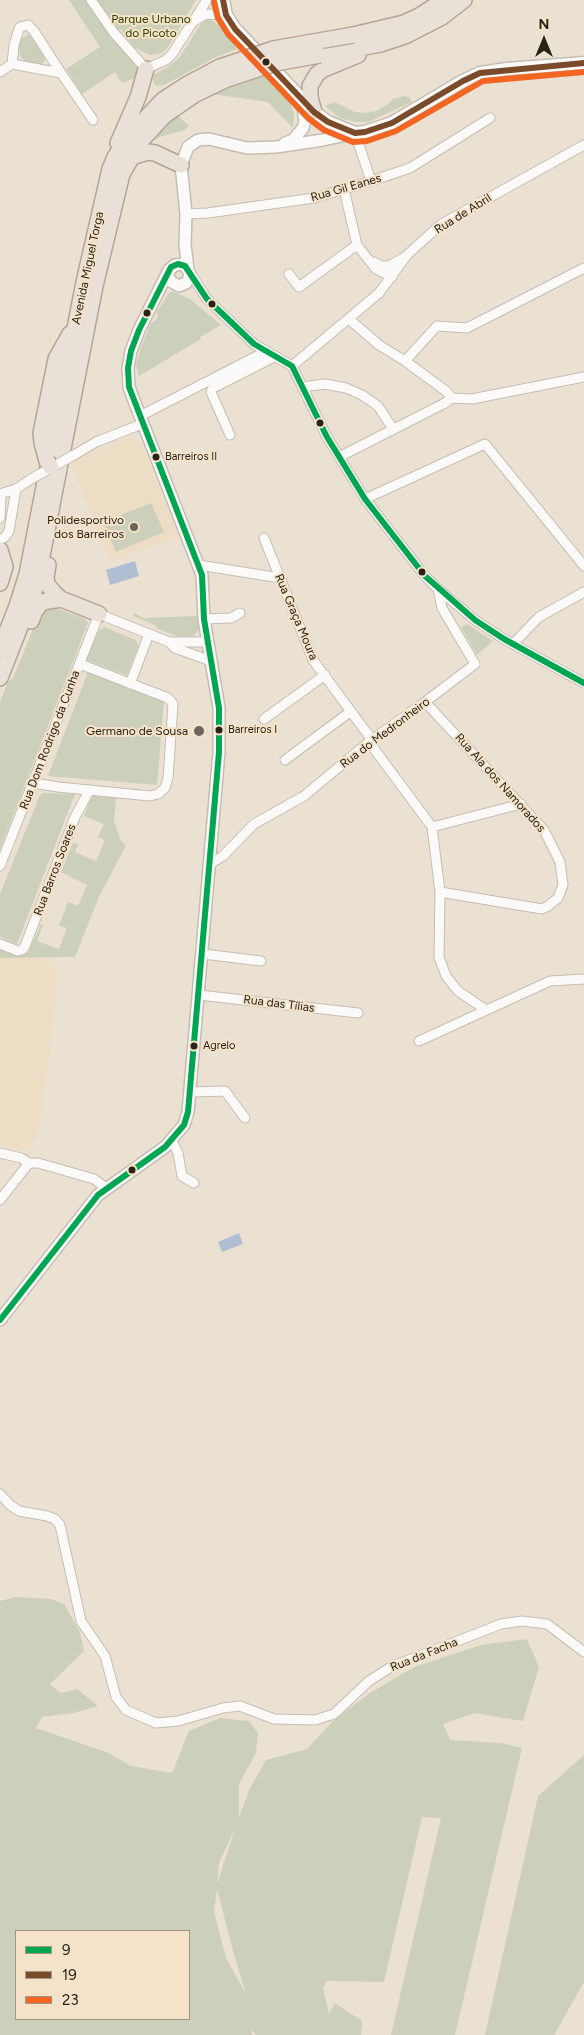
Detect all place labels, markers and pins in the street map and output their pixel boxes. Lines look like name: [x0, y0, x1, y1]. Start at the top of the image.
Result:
unlabelled marker: [261, 57, 271, 67]
unlabelled marker: [207, 299, 217, 309]
unlabelled marker: [142, 308, 152, 318]
unlabelled marker: [315, 418, 325, 428]
place label: Barreiros II: [165, 450, 217, 464]
marker: Barreiros II: [151, 452, 161, 462]
place label: Polidesportivo dos Barreiros: [47, 513, 124, 541]
marker: Polidesportivo dos Barreiros: [128, 521, 140, 533]
unlabelled marker: [417, 567, 427, 577]
place label: Barreiros I: [228, 723, 277, 737]
place label: Germano de Sousa: [86, 724, 188, 738]
marker: Germano de Sousa: [192, 724, 206, 738]
marker: Barreiros I: [214, 725, 224, 735]
place label: Agrelo: [203, 1039, 235, 1053]
marker: Agrelo: [189, 1041, 199, 1051]
unlabelled marker: [127, 1165, 137, 1175]

